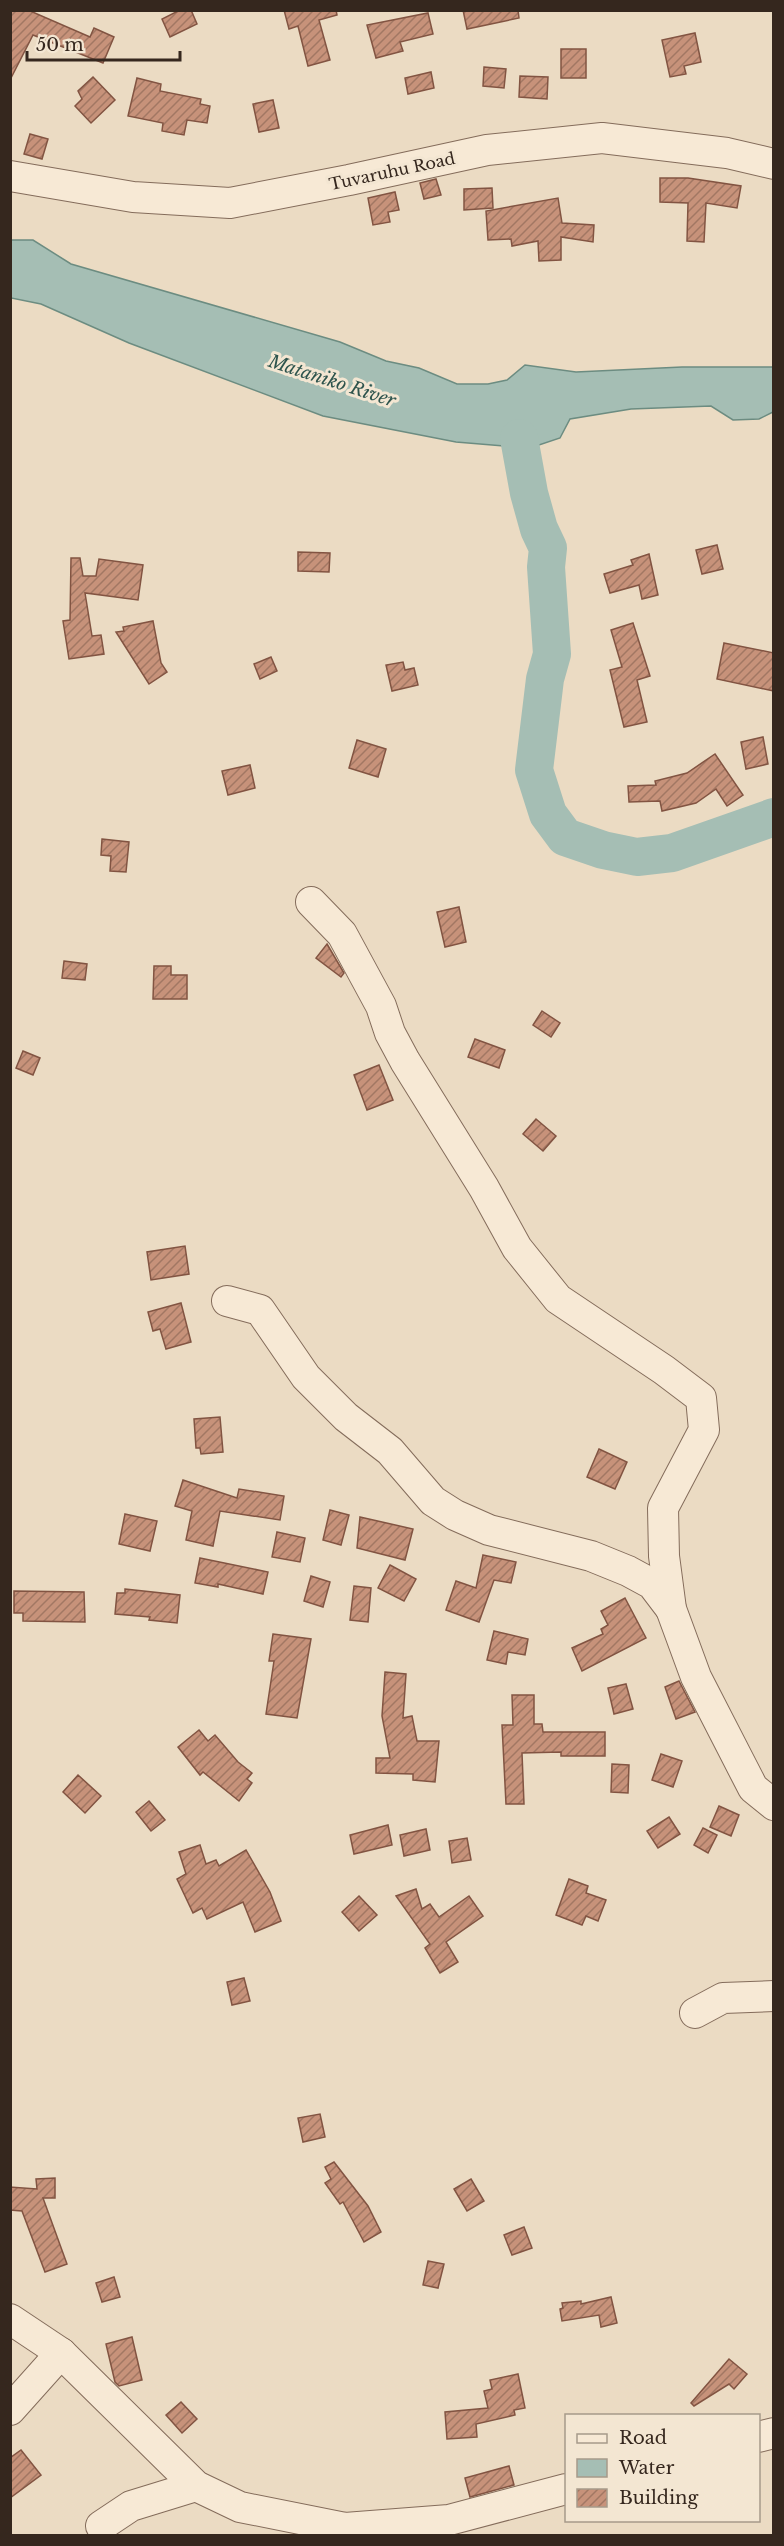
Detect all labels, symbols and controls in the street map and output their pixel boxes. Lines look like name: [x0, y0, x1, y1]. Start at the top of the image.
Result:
scale bar: [27, 24, 180, 62]
text: 50 m: [36, 34, 84, 56]
street label: Tuvaruhu Road: [327, 148, 457, 194]
water label: Mataniko River: [265, 350, 399, 412]
legend: [565, 2414, 760, 2522]
text: Road: [619, 2427, 667, 2449]
text: Water: [618, 2457, 675, 2479]
text: Building: [619, 2487, 698, 2509]

